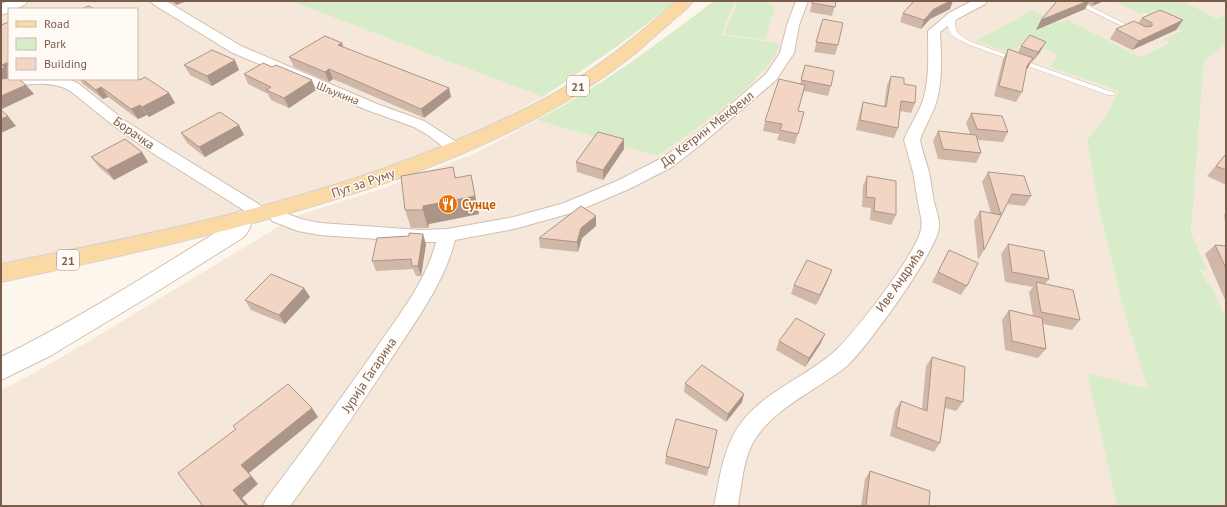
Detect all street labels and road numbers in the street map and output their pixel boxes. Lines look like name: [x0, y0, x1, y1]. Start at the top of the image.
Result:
road number: 21: [567, 76, 589, 96]
street label: Шљукина: [314, 78, 362, 108]
street label: Др Кетрин Мекфеил: [657, 87, 757, 171]
street label: Борачка: [110, 113, 158, 153]
street label: Пут за Руму: [329, 164, 397, 202]
street label: Иве Андрића: [872, 245, 928, 315]
road number: 21: [57, 250, 79, 270]
street label: Јурија Гагарина: [337, 334, 400, 417]

